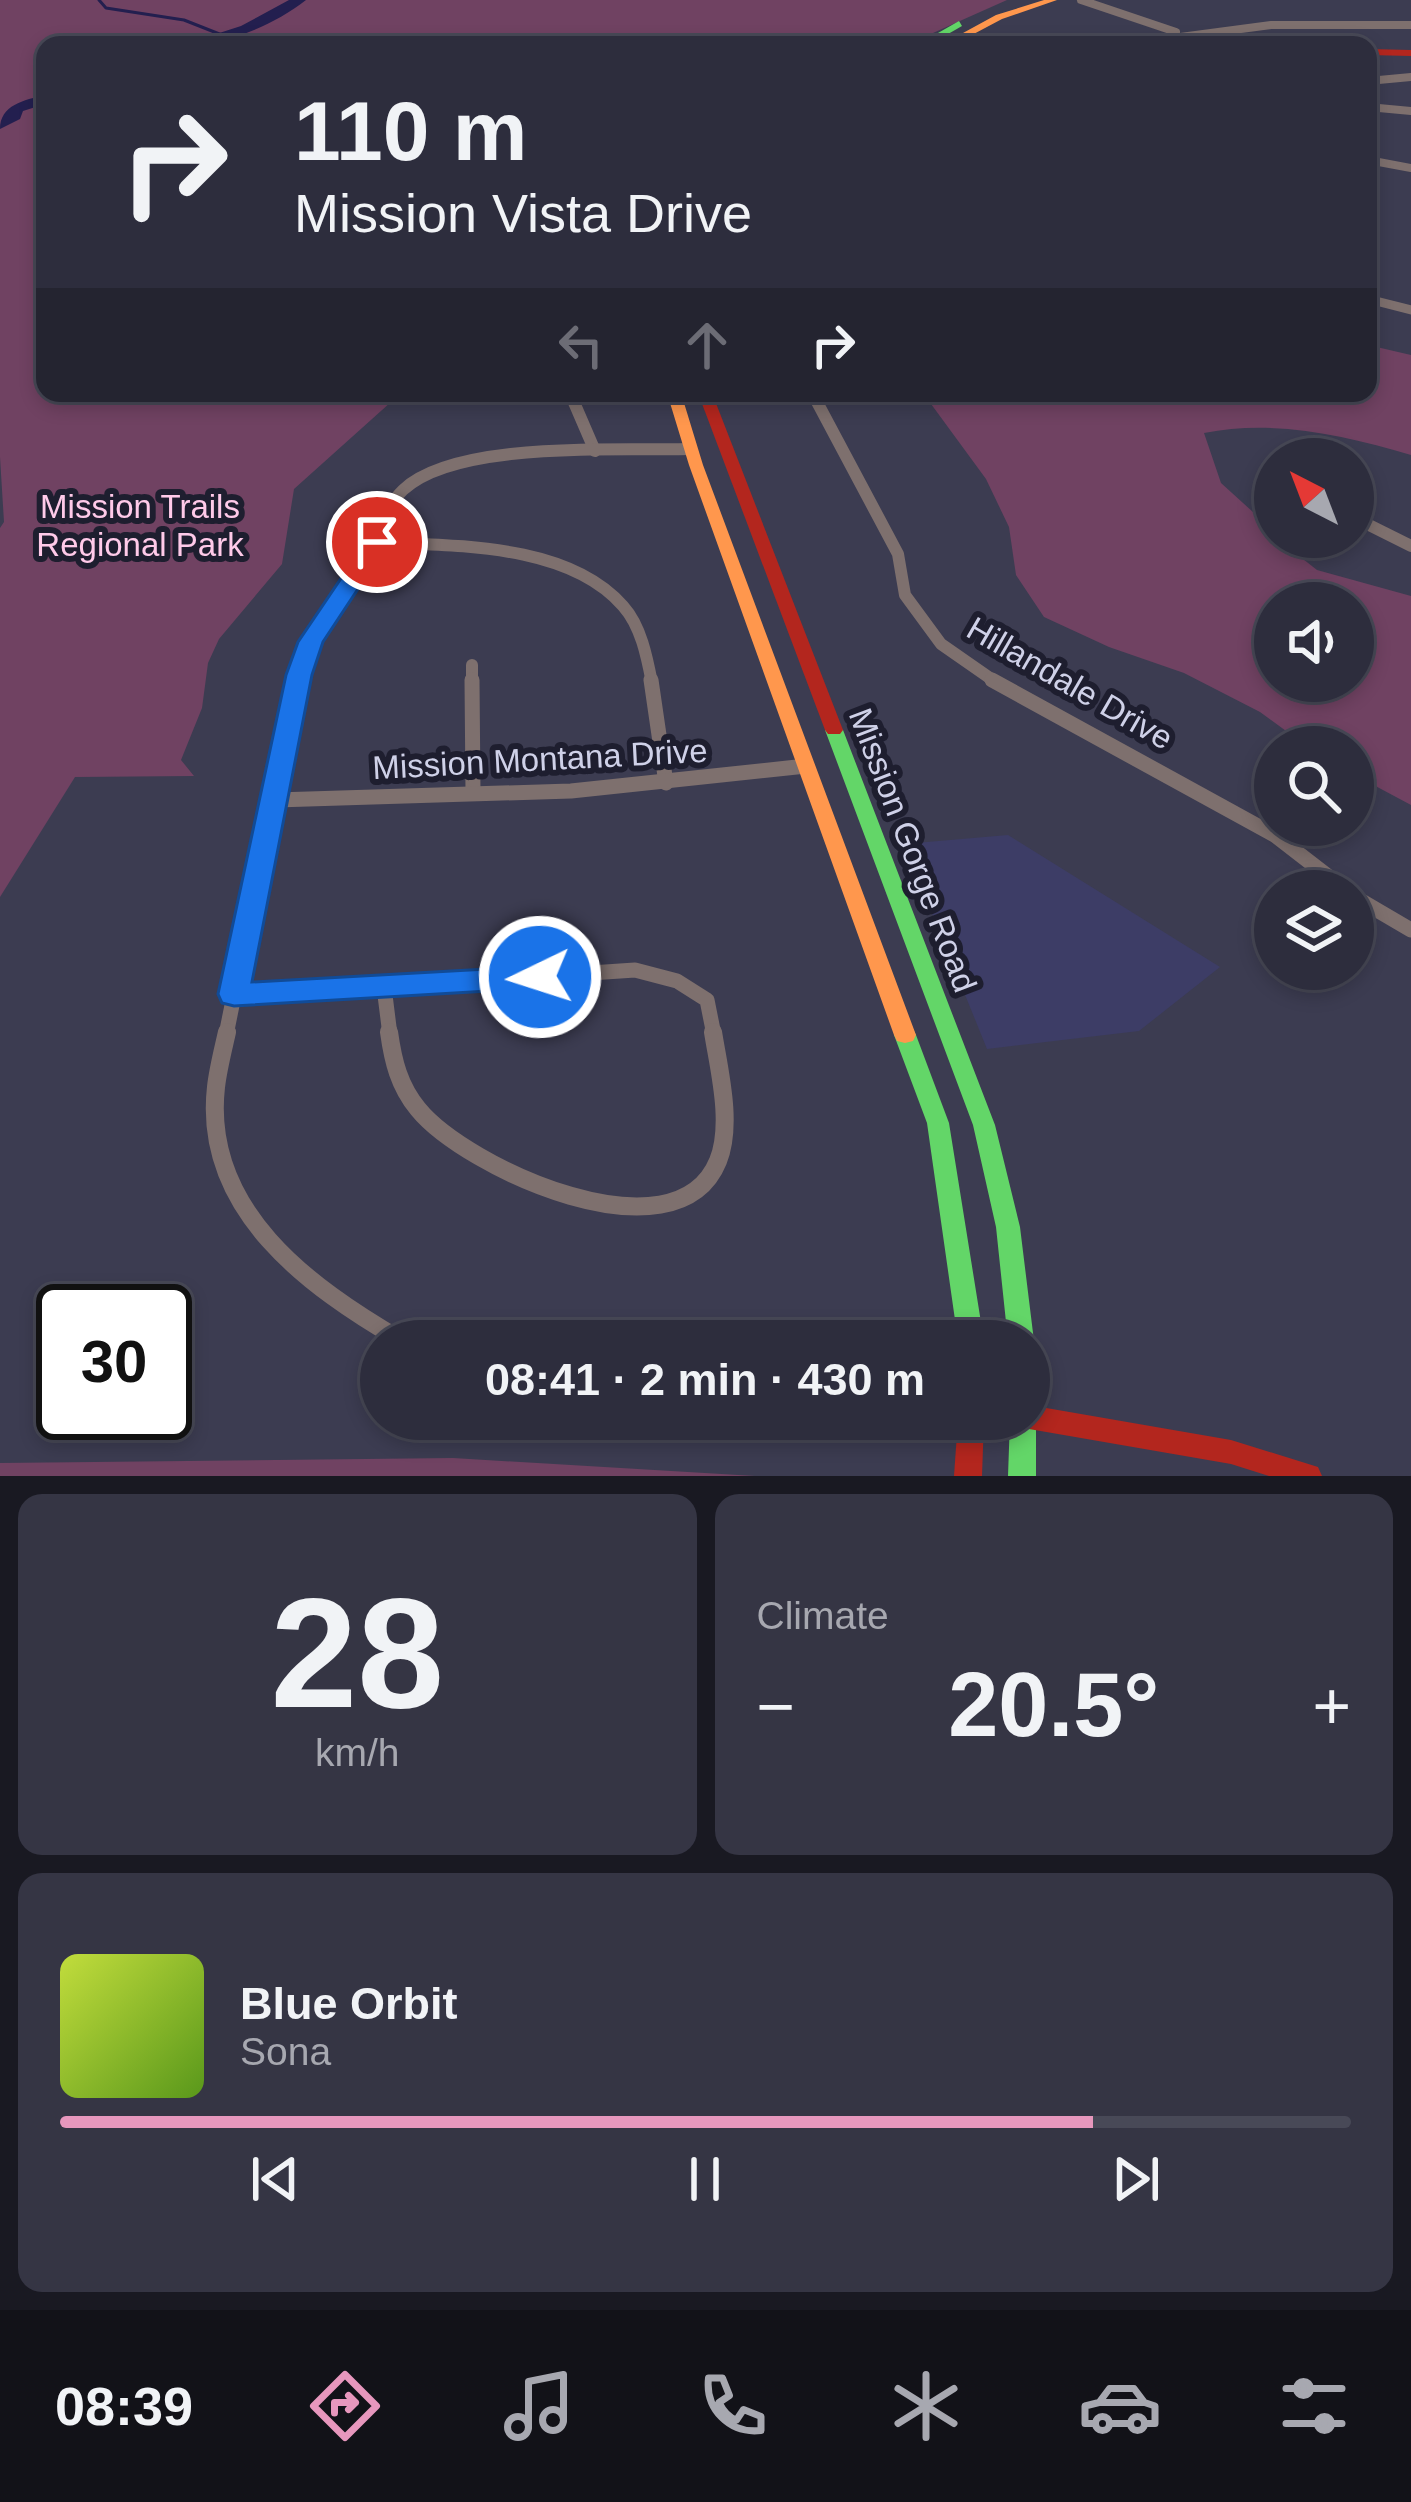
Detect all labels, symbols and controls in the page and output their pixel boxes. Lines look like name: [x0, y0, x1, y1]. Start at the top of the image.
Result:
icon: right: [96, 84, 252, 240]
text: 110 m: [294, 84, 528, 178]
text: Mission Vista Drive: [294, 183, 752, 243]
icon: left: [548, 312, 614, 378]
icon: ahead: [674, 312, 740, 378]
icon: right: [800, 312, 866, 378]
north arrow: [1254, 438, 1374, 558]
map controls: [1254, 438, 1374, 990]
park label: Mission Trails Regional Park: [36, 488, 244, 563]
pin: [326, 491, 428, 593]
icon: arrive: [344, 509, 410, 575]
button: sound: [1254, 582, 1374, 702]
street label: Hillandale Drive: [961, 609, 1179, 757]
street label: Mission Gorge Road: [842, 703, 984, 997]
button: search: [1254, 726, 1374, 846]
street label: Mission Montana Drive: [371, 732, 709, 786]
button: layers: [1254, 870, 1374, 990]
position arrow: [477, 914, 603, 1040]
speed limit sign: 30: [36, 1284, 192, 1440]
text: 08:41 · 2 min · 430 m: [485, 1354, 925, 1405]
text: 28: [270, 1566, 444, 1740]
text: Climate: [757, 1594, 889, 1637]
text: 20.5°: [948, 1655, 1159, 1755]
text: −: [757, 1669, 795, 1743]
text: +: [1312, 1669, 1351, 1743]
text: km/h: [315, 1731, 400, 1774]
text: Blue Orbit: [240, 1978, 458, 2029]
text: Sona: [240, 2030, 331, 2073]
icon: previous: [242, 2146, 308, 2212]
icon: pause: [672, 2146, 738, 2212]
icon: next: [1103, 2146, 1169, 2212]
icon: directions: [303, 2364, 387, 2448]
icon: music: [497, 2364, 581, 2448]
icon: phone: [691, 2364, 775, 2448]
icon: climate: [884, 2364, 968, 2448]
icon: car: [1078, 2364, 1162, 2448]
icon: filters: [1272, 2364, 1356, 2448]
text: 08:39: [55, 2376, 193, 2436]

